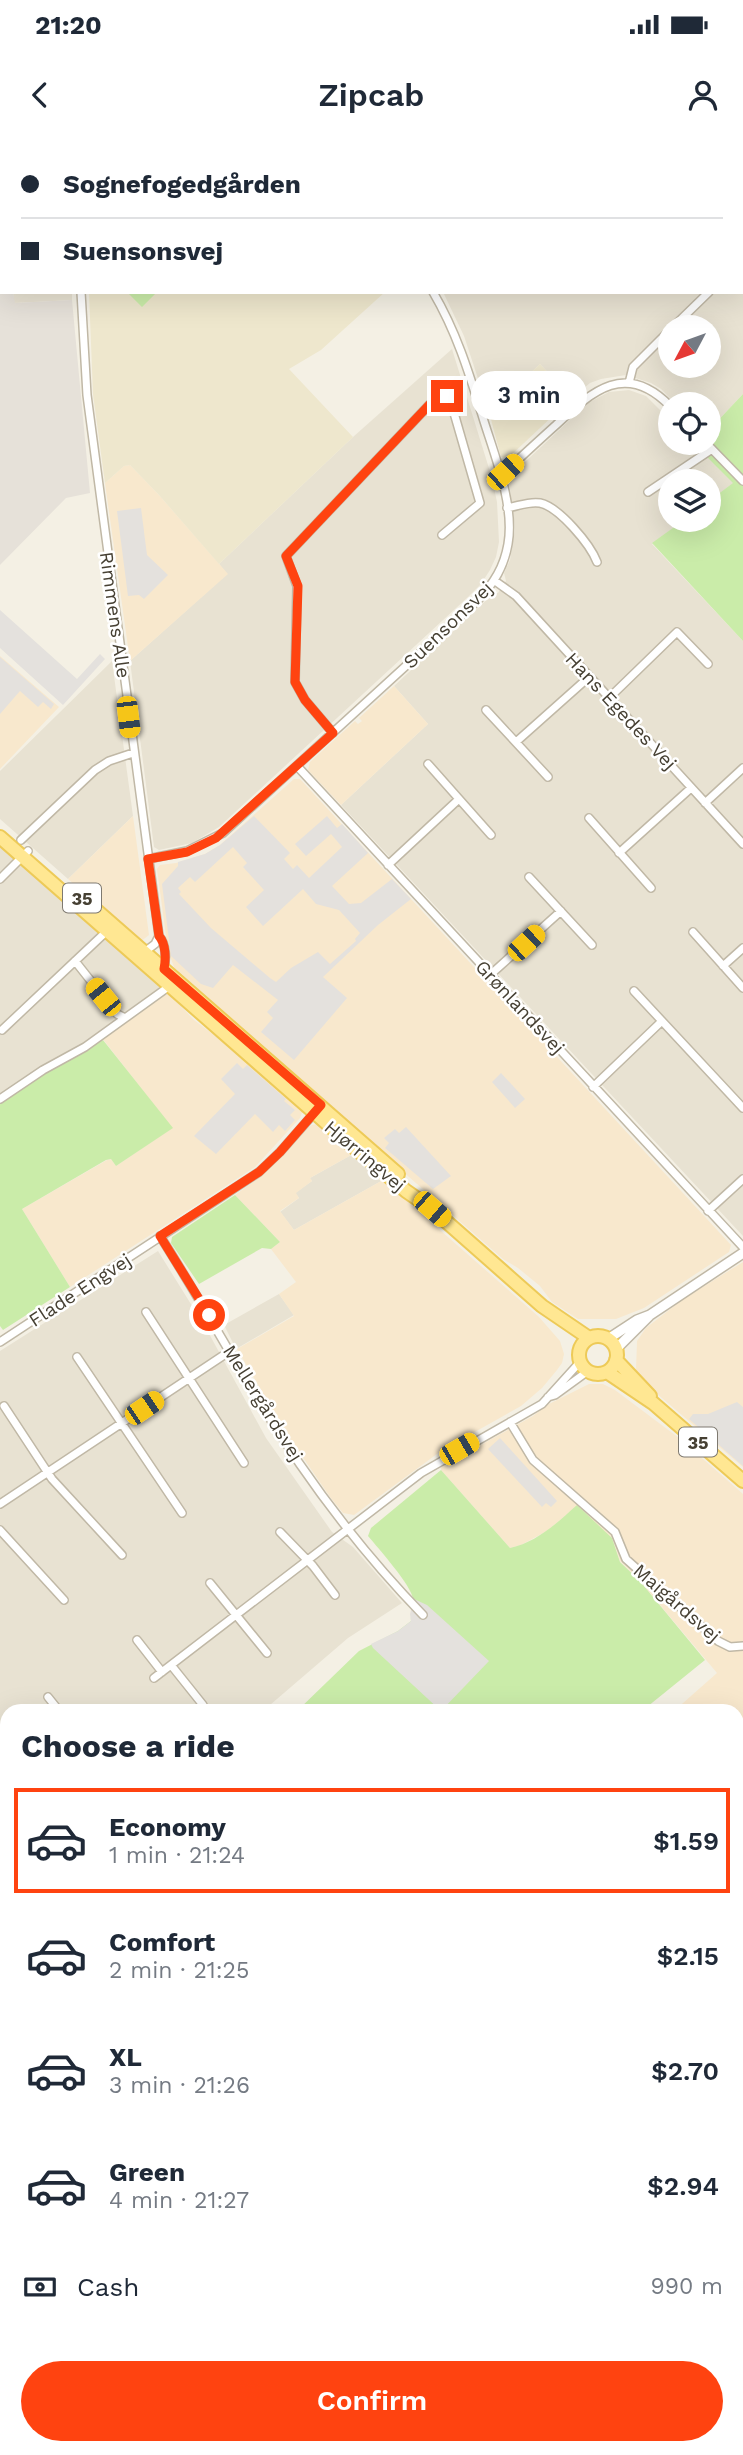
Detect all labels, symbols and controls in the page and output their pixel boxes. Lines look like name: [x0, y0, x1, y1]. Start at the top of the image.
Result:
text: 21:20: [35, 10, 102, 40]
icon: back: [21, 76, 59, 114]
text: Zipcab: [319, 76, 424, 114]
icon: person: [684, 76, 722, 114]
text: Sognefogedgården: [63, 169, 301, 199]
text: Suensonsvej: [63, 236, 223, 266]
north arrow: [658, 315, 721, 378]
map controls: [658, 315, 721, 532]
callout: 3 min: [472, 372, 587, 420]
route end: [431, 380, 463, 412]
text: 3 min: [497, 382, 561, 409]
button: locate: [658, 392, 721, 455]
car: [483, 450, 528, 494]
button: layers: [658, 469, 721, 532]
street label: Rimmens Alle: [95, 550, 135, 680]
street label: Suensonsvej: [399, 577, 497, 673]
street label: Hans Egedes Vej: [561, 647, 681, 775]
car: [116, 695, 141, 739]
road number: 35: [63, 884, 101, 912]
car: [504, 921, 549, 965]
street label: Grønlandsvej: [471, 955, 569, 1059]
car: [82, 974, 125, 1020]
street label: Hjørringvej: [320, 1115, 410, 1197]
car: [410, 1187, 455, 1231]
street label: Flade Engvej: [25, 1248, 135, 1332]
route start: [193, 1299, 225, 1331]
street label: Mellergårdsvej: [218, 1341, 308, 1465]
car: [121, 1388, 168, 1428]
road number: 35: [679, 1428, 717, 1456]
car: [436, 1429, 483, 1469]
street label: Maigårdsvej: [629, 1559, 725, 1647]
text: Choose a ride: [21, 1727, 235, 1765]
icon: car: [25, 1809, 88, 1872]
text: Economy: [109, 1812, 226, 1842]
text: $1.59: [653, 1826, 719, 1856]
text: 1 min · 21:24: [109, 1842, 245, 1869]
icon: car: [25, 1924, 88, 1987]
text: Comfort: [109, 1927, 215, 1957]
text: $2.15: [657, 1941, 719, 1971]
text: 2 min · 21:25: [109, 1957, 249, 1984]
icon: car: [25, 2039, 88, 2102]
text: XL: [109, 2042, 142, 2072]
text: $2.70: [651, 2056, 719, 2086]
text: 3 min · 21:26: [109, 2072, 250, 2099]
icon: car: [25, 2154, 88, 2217]
text: Green: [109, 2157, 185, 2187]
text: $2.94: [647, 2171, 719, 2201]
text: 4 min · 21:27: [109, 2187, 249, 2214]
icon: cash: [21, 2268, 59, 2306]
text: Cash: [77, 2272, 139, 2302]
text: 990 m: [651, 2273, 723, 2300]
button: Confirm: [21, 2361, 723, 2441]

